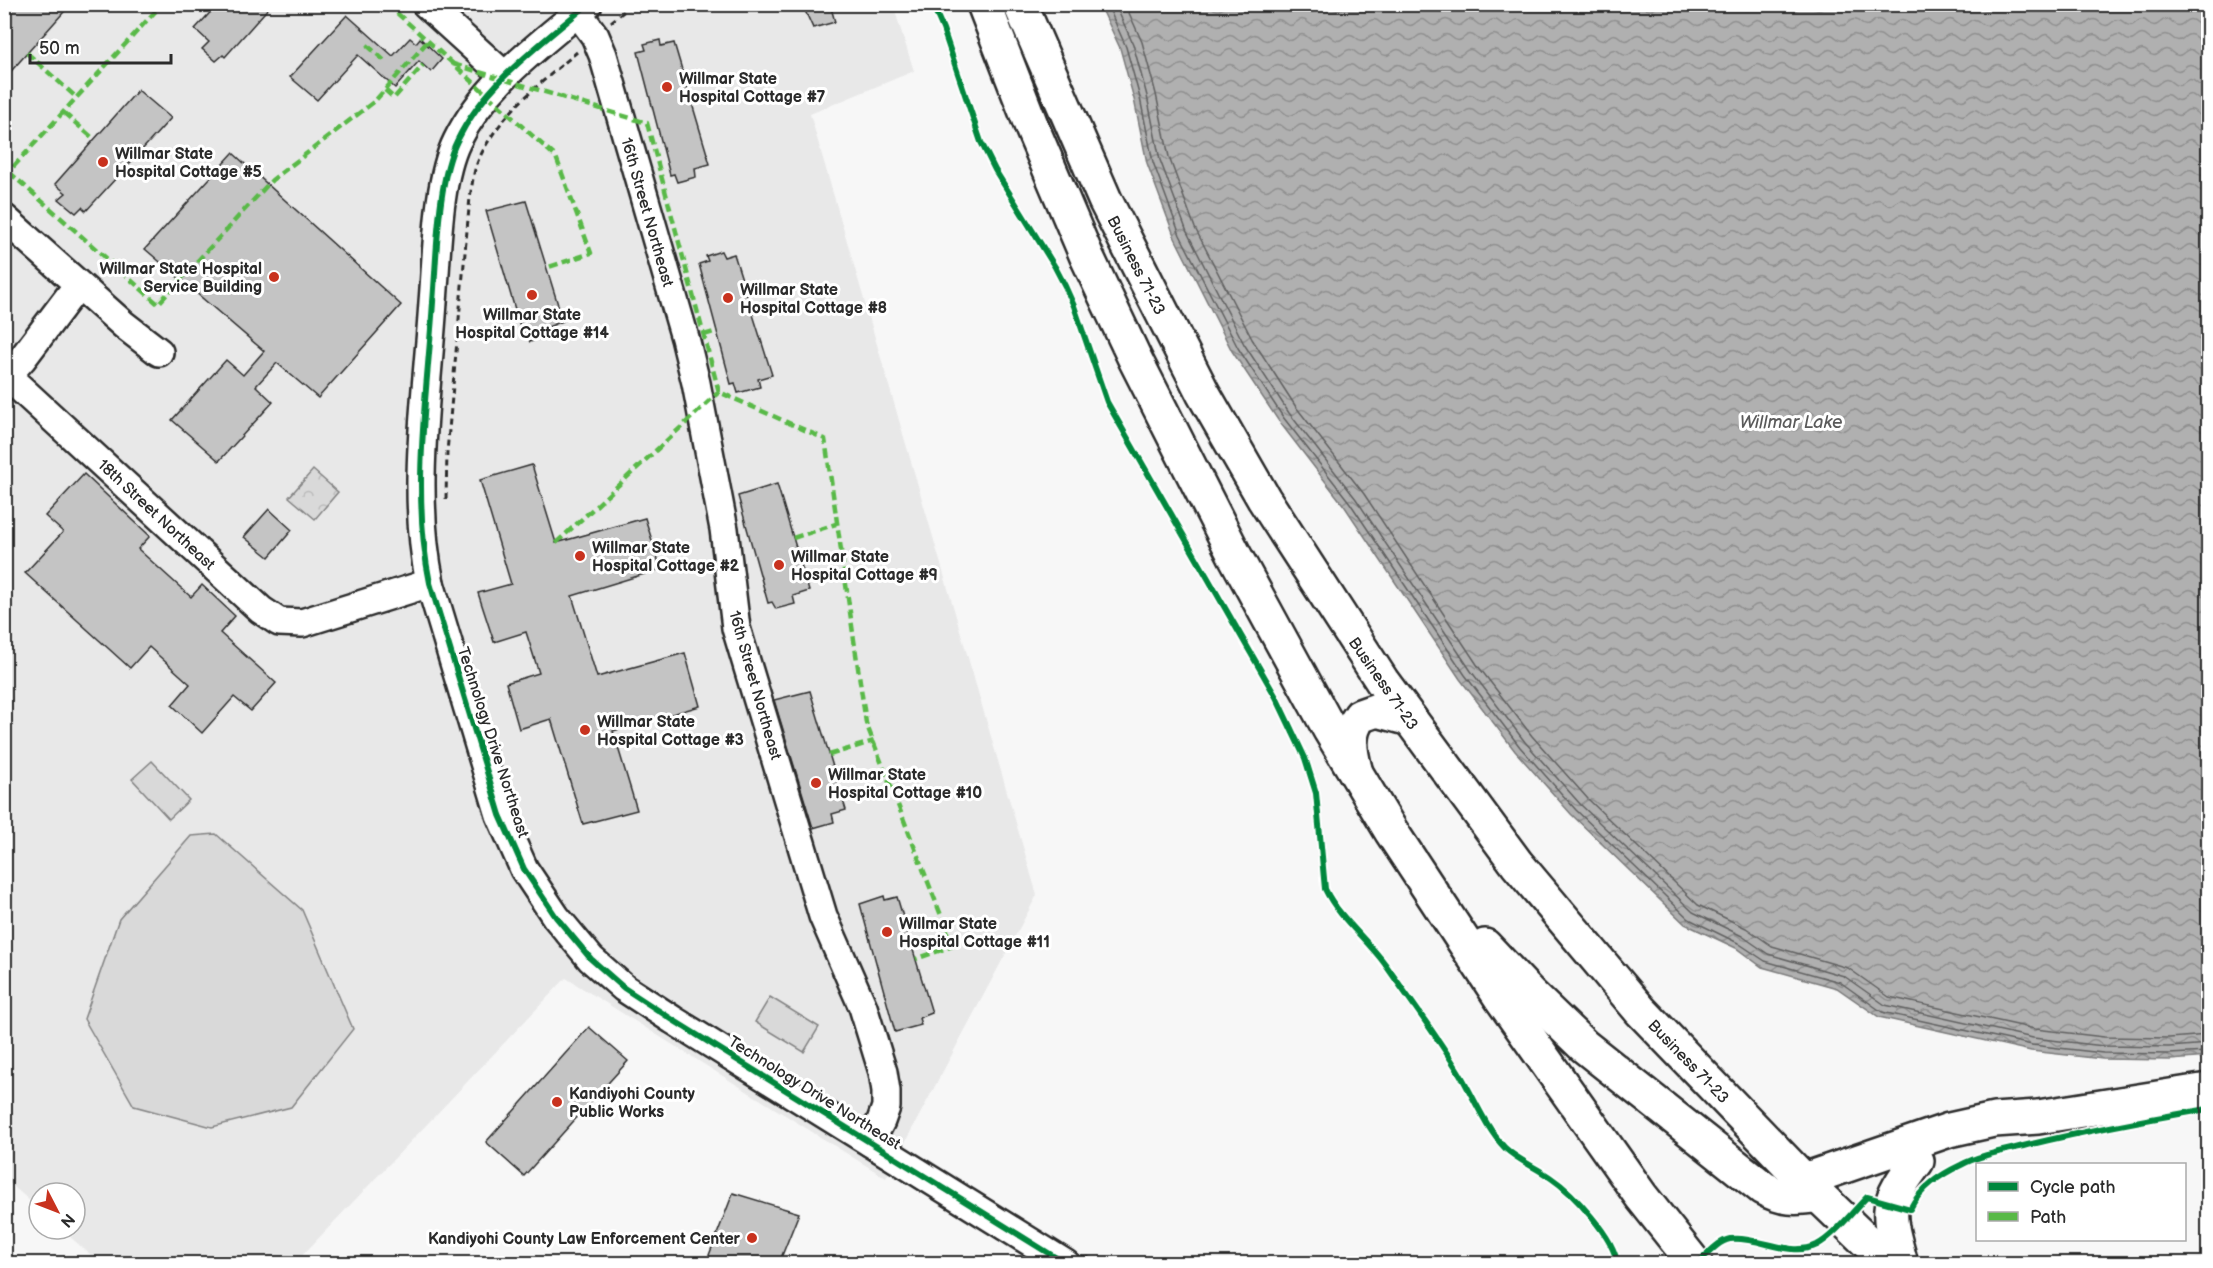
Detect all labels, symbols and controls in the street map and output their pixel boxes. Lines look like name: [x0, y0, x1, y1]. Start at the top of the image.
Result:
scale bar: [30, 27, 171, 65]
text: 50 m: [39, 38, 80, 59]
place label: Willmar State Hospital Cottage #7: [679, 70, 826, 107]
marker: Willmar State Hospital Cottage #7: [660, 80, 674, 94]
street label: 16th Street Northeast: [616, 136, 677, 289]
place label: Willmar State Hospital Cottage #5: [115, 145, 262, 182]
marker: Willmar State Hospital Cottage #5: [96, 155, 110, 169]
street label: Business 71-23: [1103, 213, 1169, 319]
place label: Willmar State Hospital Service Building: [99, 260, 262, 297]
marker: Willmar State Hospital Service Building: [267, 270, 281, 284]
place label: Willmar State Hospital Cottage #8: [740, 281, 887, 318]
marker: Willmar State Hospital Cottage #14: [525, 288, 539, 302]
marker: Willmar State Hospital Cottage #8: [721, 291, 735, 305]
place label: Willmar State Hospital Cottage #14: [455, 306, 609, 343]
water label: Willmar Lake: [1740, 412, 1842, 433]
street label: 18th Street Northeast: [93, 456, 219, 575]
place label: Willmar State Hospital Cottage #2: [592, 539, 740, 576]
place label: Willmar State Hospital Cottage #9: [791, 548, 938, 585]
marker: Willmar State Hospital Cottage #2: [573, 549, 587, 563]
marker: Willmar State Hospital Cottage #9: [772, 558, 786, 572]
street label: 16th Street Northeast: [724, 609, 785, 762]
street label: Business 71-23: [1344, 634, 1422, 734]
street label: Technology Drive Northeast: [453, 645, 532, 840]
place label: Willmar State Hospital Cottage #3: [597, 713, 744, 750]
marker: Willmar State Hospital Cottage #3: [578, 723, 592, 737]
place label: Willmar State Hospital Cottage #10: [828, 766, 982, 803]
marker: Willmar State Hospital Cottage #10: [809, 776, 823, 790]
place label: Willmar State Hospital Cottage #11: [899, 915, 1050, 952]
marker: Willmar State Hospital Cottage #11: [880, 925, 894, 939]
street label: Business 71-23: [1643, 1016, 1733, 1108]
street label: Technology Drive Northeast: [725, 1032, 904, 1154]
place label: Kandiyohi County Public Works: [569, 1085, 696, 1122]
marker: Kandiyohi County Public Works: [550, 1095, 564, 1109]
legend: [1976, 1163, 2186, 1241]
text: Cycle path: [2030, 1177, 2116, 1198]
north arrow: [27, 1181, 87, 1241]
text: Path: [2030, 1207, 2066, 1228]
text: N: [56, 1209, 78, 1231]
place label: Kandiyohi County Law Enforcement Center: [428, 1230, 741, 1249]
marker: Kandiyohi County Law Enforcement Center: [745, 1231, 759, 1245]

